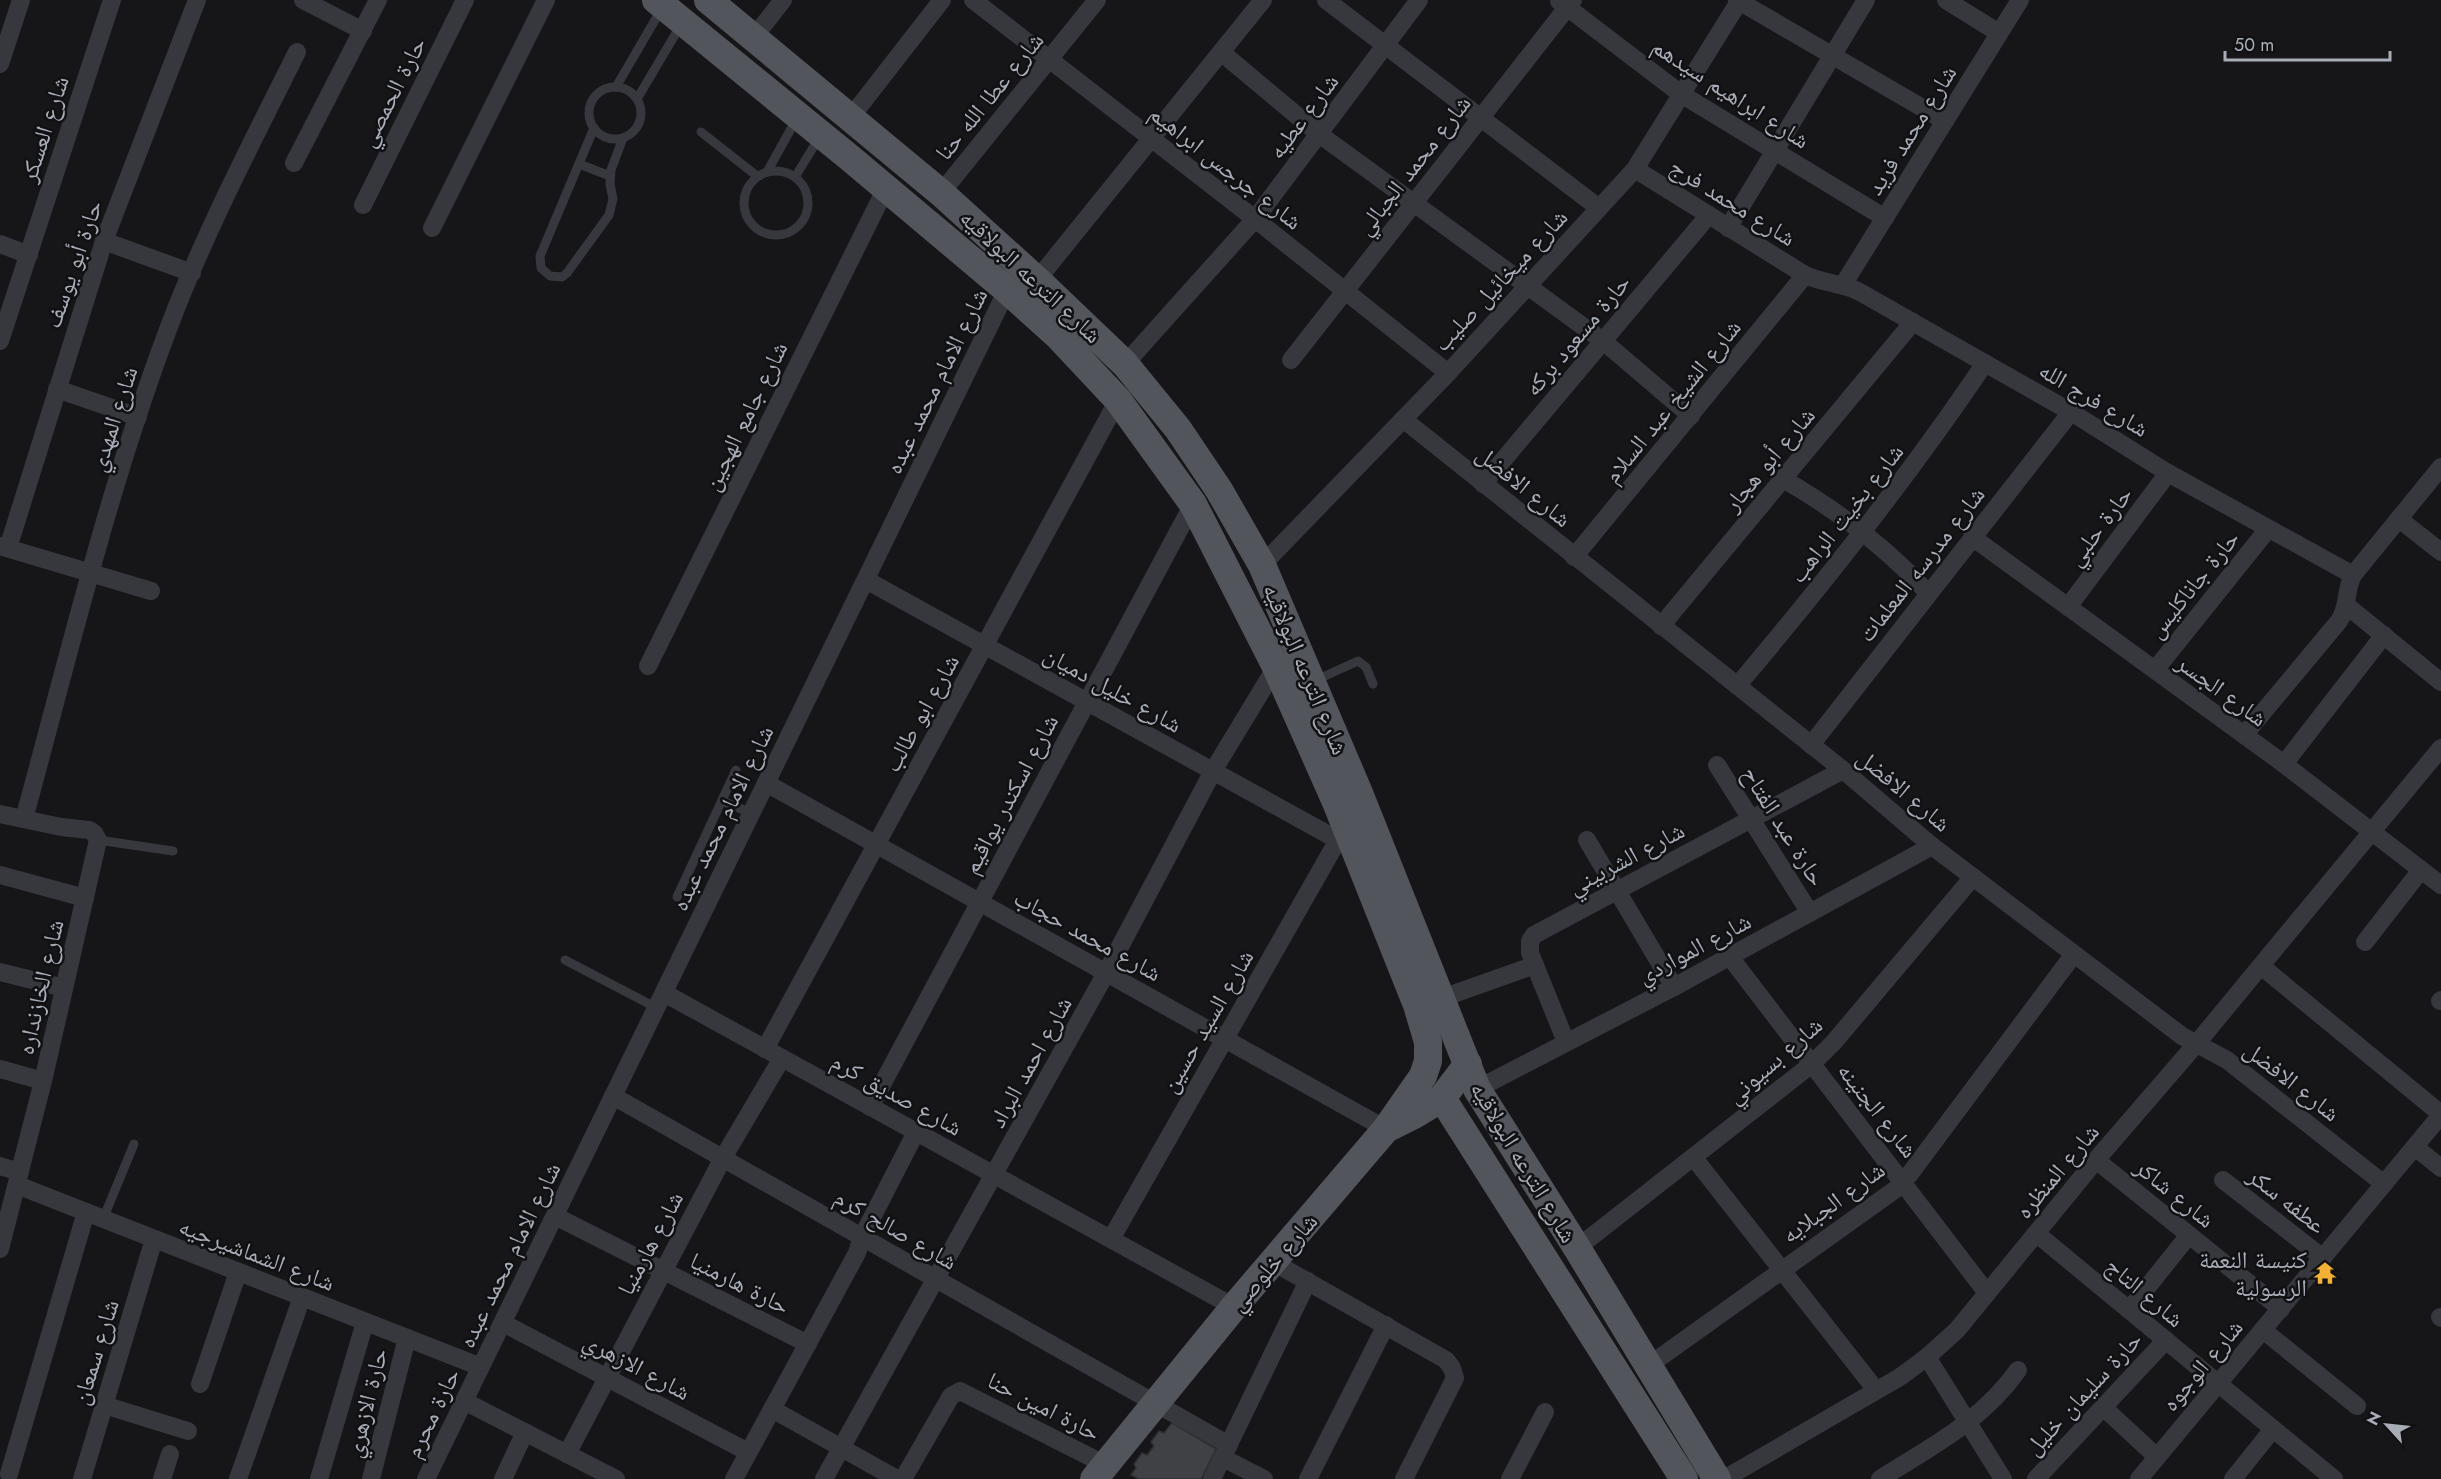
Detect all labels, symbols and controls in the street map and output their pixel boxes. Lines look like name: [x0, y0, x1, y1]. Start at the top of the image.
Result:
street label: شارع عطا الله حنا: [926, 24, 1052, 168]
scale bar: [2225, 24, 2390, 62]
street label: شارع ابراهيم سيدهم: [1645, 29, 1817, 157]
street label: حارة الحمصي: [349, 31, 437, 154]
text: 50 m: [2234, 32, 2274, 58]
street label: شارع محمد فريد: [1857, 58, 1965, 202]
street label: شارع عطيه: [1259, 66, 1347, 166]
street label: شارع العسكر: [10, 71, 78, 188]
street label: شارع محمد الجبالي: [1347, 87, 1481, 244]
street label: شارع جرجس ابراهيم: [1142, 96, 1310, 238]
street label: شارع محمد فرج: [1663, 149, 1803, 255]
street label: حارة أبو يوسف: [35, 195, 111, 333]
street label: شارع الترعه البولاقيه: [952, 201, 1110, 351]
street label: شارع ميخائيل صليب: [1424, 201, 1576, 359]
street label: حارة مسعود بركه: [1515, 266, 1639, 404]
street label: شارع الامام محمد عبده: [876, 282, 996, 480]
street label: شارع الشيخ عبد السلام: [1595, 311, 1749, 491]
street label: شارع جامع الهجين: [694, 335, 796, 497]
street label: شارع فرج الله: [2032, 352, 2156, 446]
street label: شارع المهدي: [80, 362, 148, 477]
street label: شارع أبو هجار: [1714, 399, 1823, 520]
street label: شارع بخيت الراهب: [1780, 436, 1912, 590]
street label: شارع الافضل: [1469, 437, 1579, 535]
street label: شارع مدرسه المعلمات: [1849, 479, 1993, 649]
street label: حارة حلبي: [2057, 479, 2142, 575]
street label: حارة جاناكليس: [2138, 522, 2248, 646]
street label: شارع الترعه البولاقيه: [1254, 578, 1358, 760]
street label: شارع خليل دميان: [1037, 636, 1189, 742]
street label: شارع الجسر: [2168, 644, 2275, 735]
street label: شارع ابو طالب: [874, 648, 968, 778]
street label: شارع اسكندر يواقيم: [953, 708, 1067, 880]
street label: شارع الامام محمد عبده: [662, 719, 782, 917]
street label: شارع الافضل: [1849, 740, 1959, 840]
street label: حارة عبد الفتاح: [1733, 759, 1835, 893]
street label: شارع الشربيني: [1561, 813, 1692, 905]
street label: شارع محمد حجاب: [1008, 880, 1168, 990]
street label: شارع المواردي: [1631, 903, 1758, 995]
street label: شارع الخازنداره: [7, 916, 73, 1058]
street label: شارع السيد حسين: [1152, 943, 1262, 1099]
street label: شارع احمد البراد: [979, 990, 1081, 1134]
street label: شارع بسيوني: [1718, 1008, 1831, 1114]
street label: شارع الافضل: [2236, 1032, 2348, 1130]
street label: شارع صديق كرم: [825, 1043, 969, 1145]
street label: شارع الجنينه: [1829, 1055, 1927, 1165]
street label: شارع الترعه البولاقيه: [1462, 1074, 1586, 1250]
street label: شارع المنظره: [2007, 1116, 2107, 1226]
street label: شارع شاكر: [2127, 1149, 2223, 1236]
street label: شارع الجبلايه: [1774, 1152, 1892, 1252]
street label: شارع الامام محمد عبده: [449, 1156, 569, 1354]
street label: عطفه سكر: [2240, 1158, 2334, 1242]
street label: شارع صالح كرم: [828, 1179, 964, 1279]
street label: شارع هارمنيا: [608, 1185, 692, 1301]
street label: شارع خلوصي: [1220, 1205, 1327, 1320]
street label: شارع الشماشيرجيه: [174, 1208, 340, 1300]
place label: كنيسة النعمة الرسولية: [2199, 1242, 2307, 1305]
street label: حارة هارمنيا: [684, 1243, 796, 1323]
street label: شارع التاج: [2098, 1249, 2192, 1335]
temple icon: كنيسة النعمة الرسولية: [2312, 1260, 2338, 1286]
street label: شارع سمعان: [62, 1295, 128, 1409]
street label: شارع الوجوه: [2153, 1311, 2251, 1419]
street label: شارع الازهري: [576, 1323, 697, 1411]
street label: حارة سليمان خليل: [2016, 1323, 2150, 1463]
street label: حارة الازهري: [336, 1345, 399, 1462]
street label: حارة محرم: [395, 1362, 469, 1464]
street label: حارة امين حنا: [981, 1363, 1107, 1449]
north arrow: [2357, 1395, 2417, 1455]
text: N: [2361, 1408, 2387, 1429]

